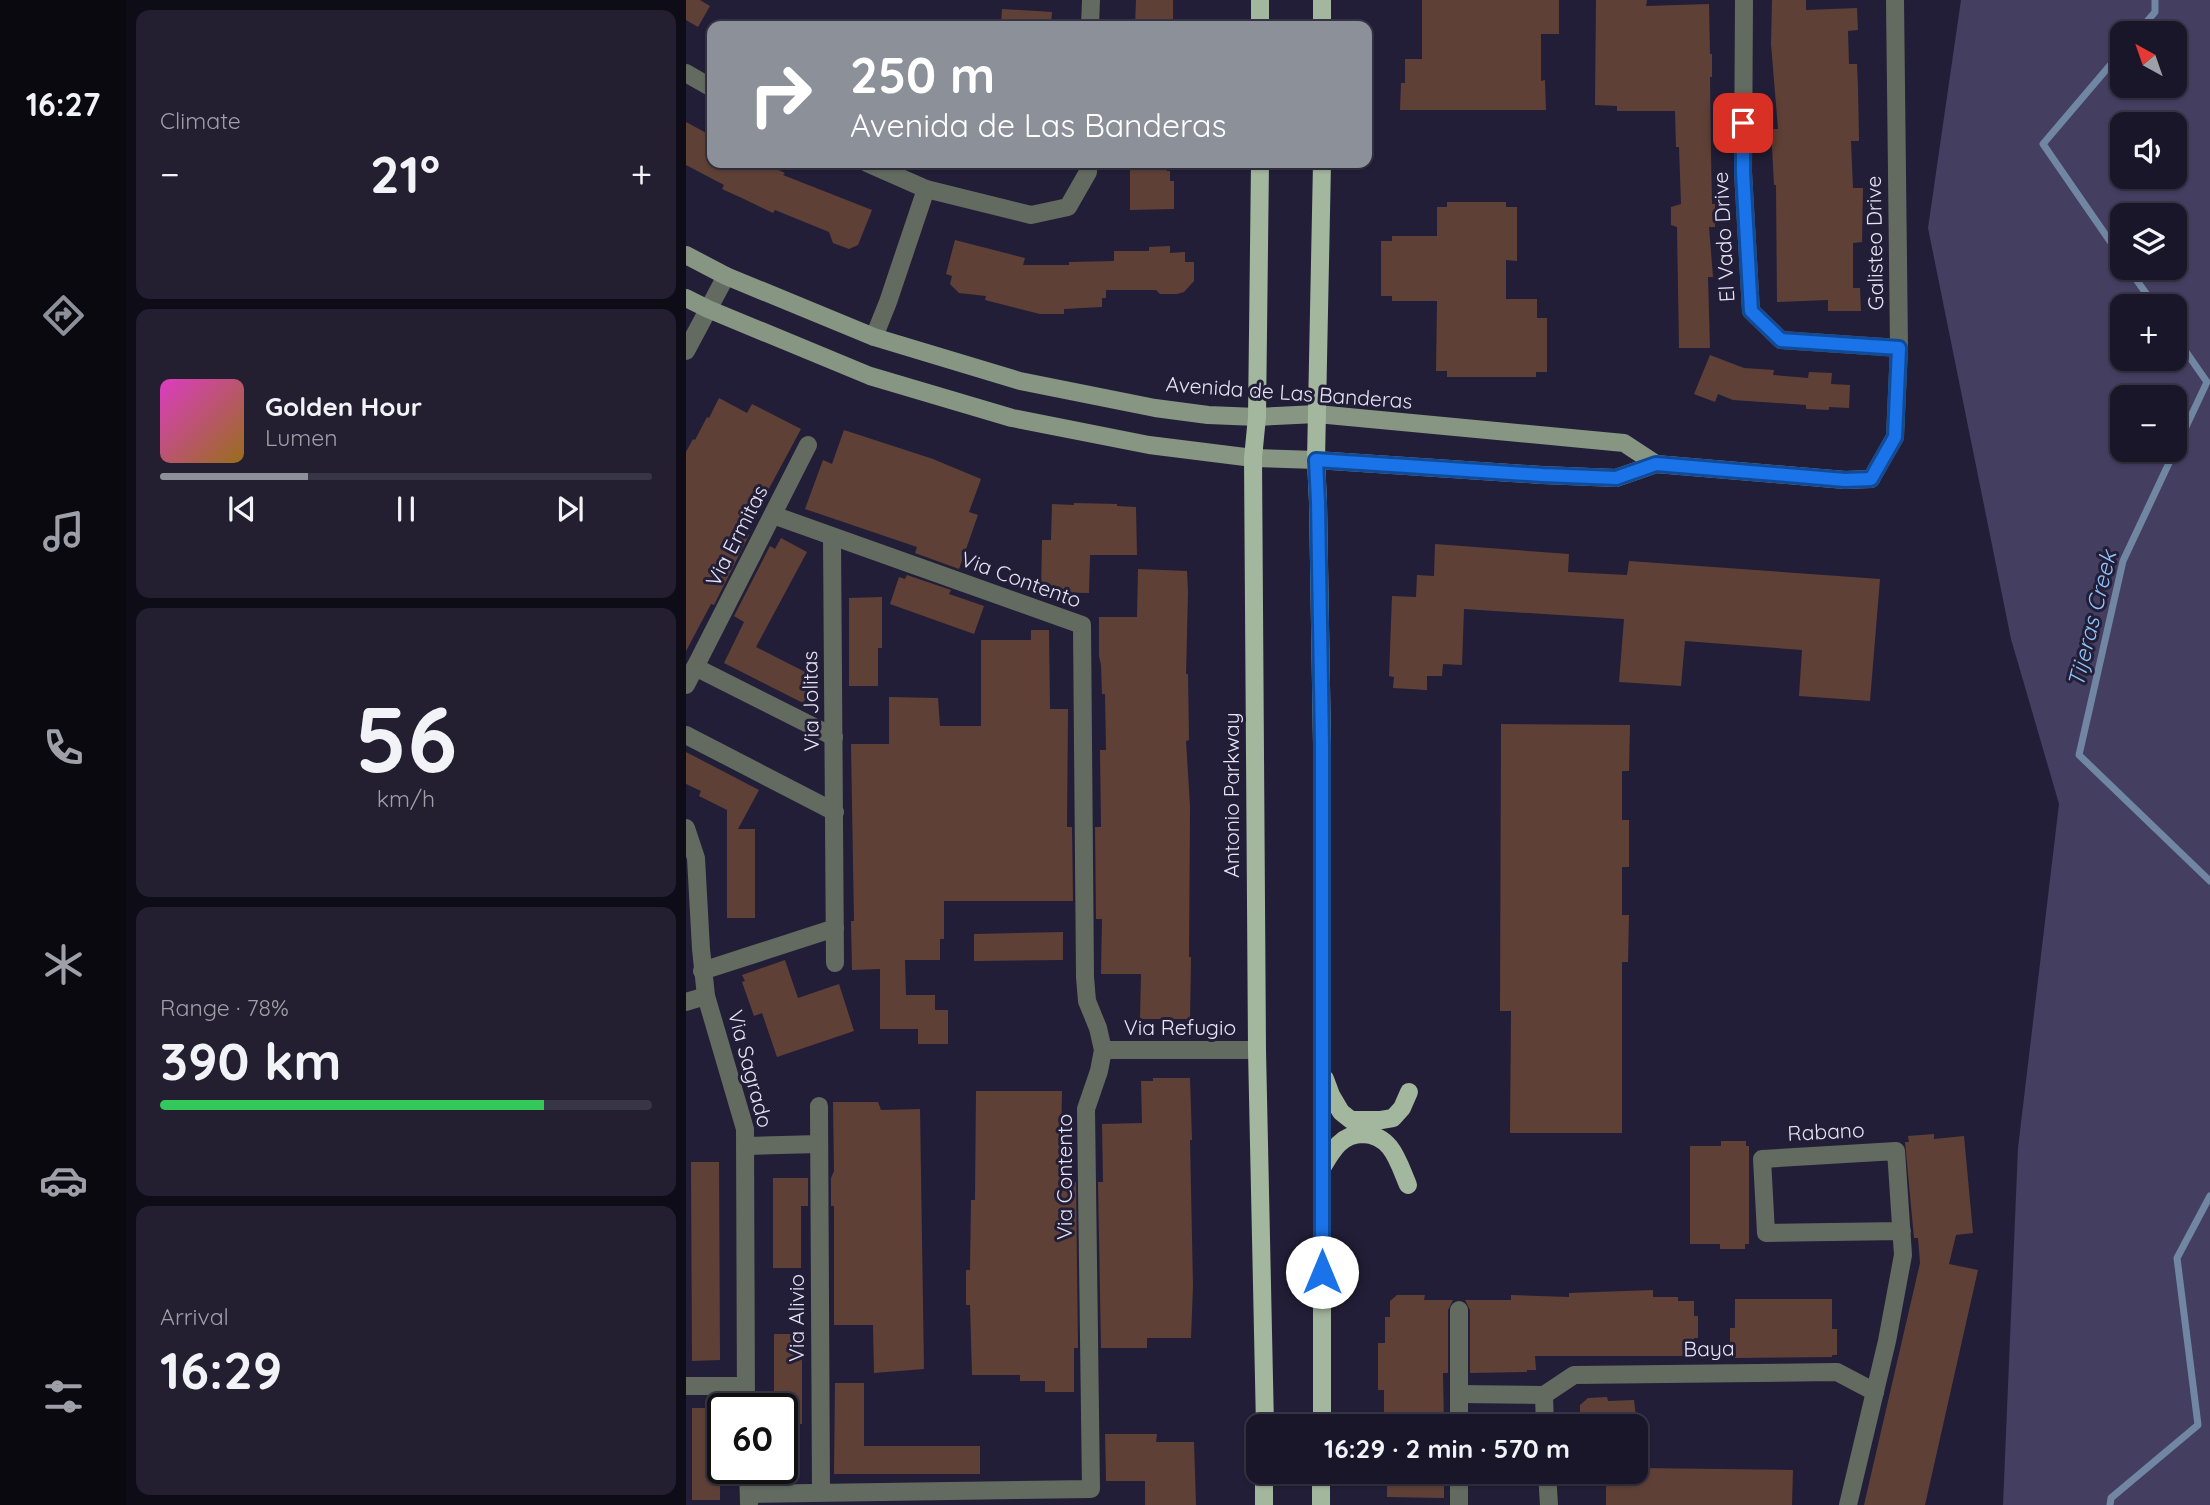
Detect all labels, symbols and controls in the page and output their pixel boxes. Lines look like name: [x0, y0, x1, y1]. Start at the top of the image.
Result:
north arrow: [2110, 21, 2188, 98]
map controls: [2110, 21, 2187, 462]
text: 250 m: [850, 44, 995, 105]
icon: right: [735, 49, 826, 140]
text: 16:27: [26, 84, 100, 124]
pin: [1713, 93, 1773, 153]
icon: arrive: [1724, 104, 1762, 142]
text: Avenida de Las Banderas: [850, 105, 1226, 145]
text: Climate: [160, 106, 241, 135]
button: sound: [2110, 112, 2187, 189]
text: 21°: [370, 141, 440, 206]
text: −: [160, 150, 180, 198]
text: +: [631, 150, 652, 198]
street label: El Vado Drive: [1707, 171, 1739, 303]
street label: Galisteo Drive: [1860, 175, 1888, 311]
button: layers: [2110, 203, 2187, 280]
icon: directions: [39, 291, 88, 340]
button: +: [2110, 294, 2187, 371]
street label: Avenida de Las Banderas: [1165, 370, 1413, 414]
button: −: [2110, 385, 2187, 462]
text: Golden Hour: [265, 390, 422, 423]
text: Lumen: [265, 423, 338, 452]
street label: Via Ermitas: [699, 481, 773, 591]
icon: previous: [223, 490, 261, 528]
icon: pause: [387, 490, 425, 528]
icon: next: [551, 490, 589, 528]
icon: music: [39, 507, 88, 556]
street label: Via Contento: [958, 545, 1085, 613]
water label: Tijeras Creek: [2061, 546, 2123, 690]
street label: Via Jolitas: [796, 650, 824, 752]
text: 56: [355, 681, 457, 795]
street label: Antonio Parkway: [1218, 712, 1244, 878]
icon: phone: [39, 723, 88, 772]
text: km/h: [377, 784, 435, 813]
icon: climate: [39, 940, 88, 989]
text: Range · 78%: [160, 993, 289, 1022]
street label: Via Sagrado: [723, 1007, 779, 1130]
street label: Via Refugio: [1124, 1014, 1236, 1040]
text: 390 km: [160, 1028, 341, 1093]
street label: Via Contento: [1051, 1114, 1077, 1240]
street label: Rabano: [1787, 1116, 1865, 1146]
icon: car: [39, 1156, 88, 1205]
position arrow: [1285, 1235, 1359, 1309]
street label: Via Alivio: [783, 1274, 809, 1362]
text: Arrival: [160, 1302, 229, 1331]
street label: Baya: [1683, 1335, 1735, 1361]
text: 16:29: [160, 1337, 282, 1402]
icon: filters: [39, 1372, 88, 1421]
speed limit sign: 60: [707, 1393, 798, 1484]
text: 16:29 · 2 min · 570 m: [1324, 1432, 1570, 1465]

